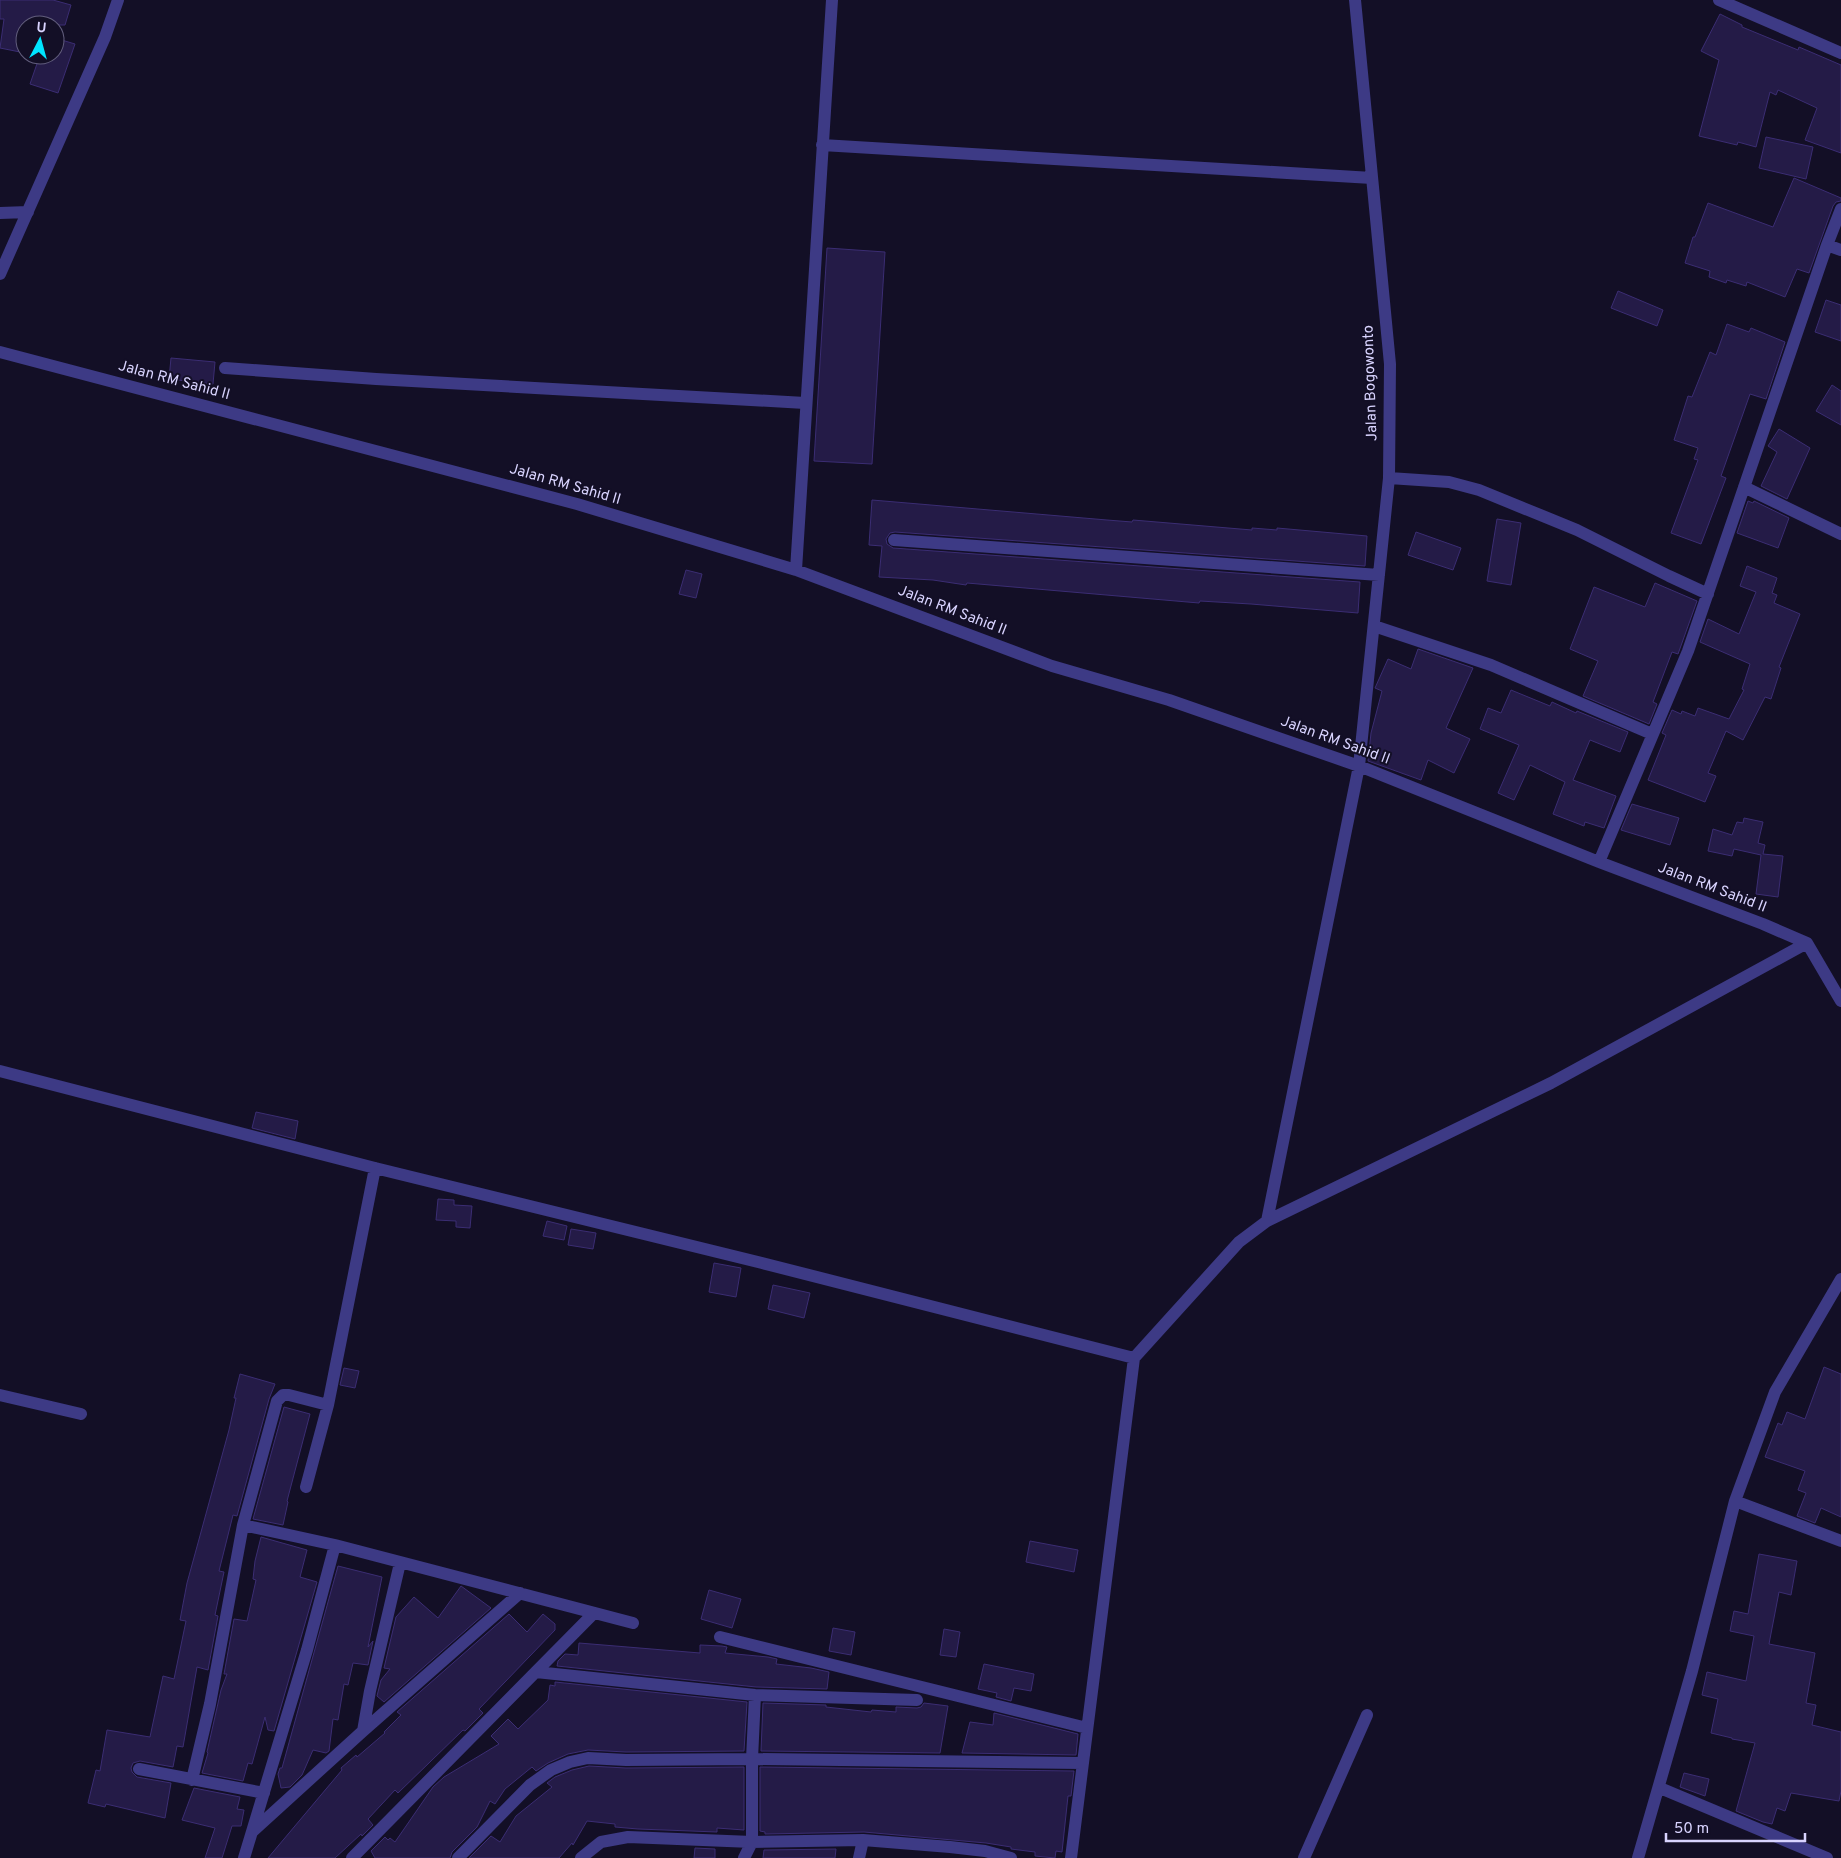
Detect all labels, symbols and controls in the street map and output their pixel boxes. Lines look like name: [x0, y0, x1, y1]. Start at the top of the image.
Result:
north arrow: [15, 15, 65, 65]
text: U: [35, 20, 47, 38]
street label: Jalan Bogowonto: [1359, 325, 1383, 441]
street label: Jalan RM Sahid II: [116, 357, 232, 405]
street label: Jalan RM Sahid II: [507, 460, 623, 510]
street label: Jalan RM Sahid II: [895, 581, 1009, 641]
street label: Jalan RM Sahid II: [1278, 712, 1392, 770]
street label: Jalan RM Sahid II: [1655, 858, 1769, 918]
scale bar: [1666, 1810, 1805, 1842]
text: 50 m: [1674, 1820, 1709, 1839]

